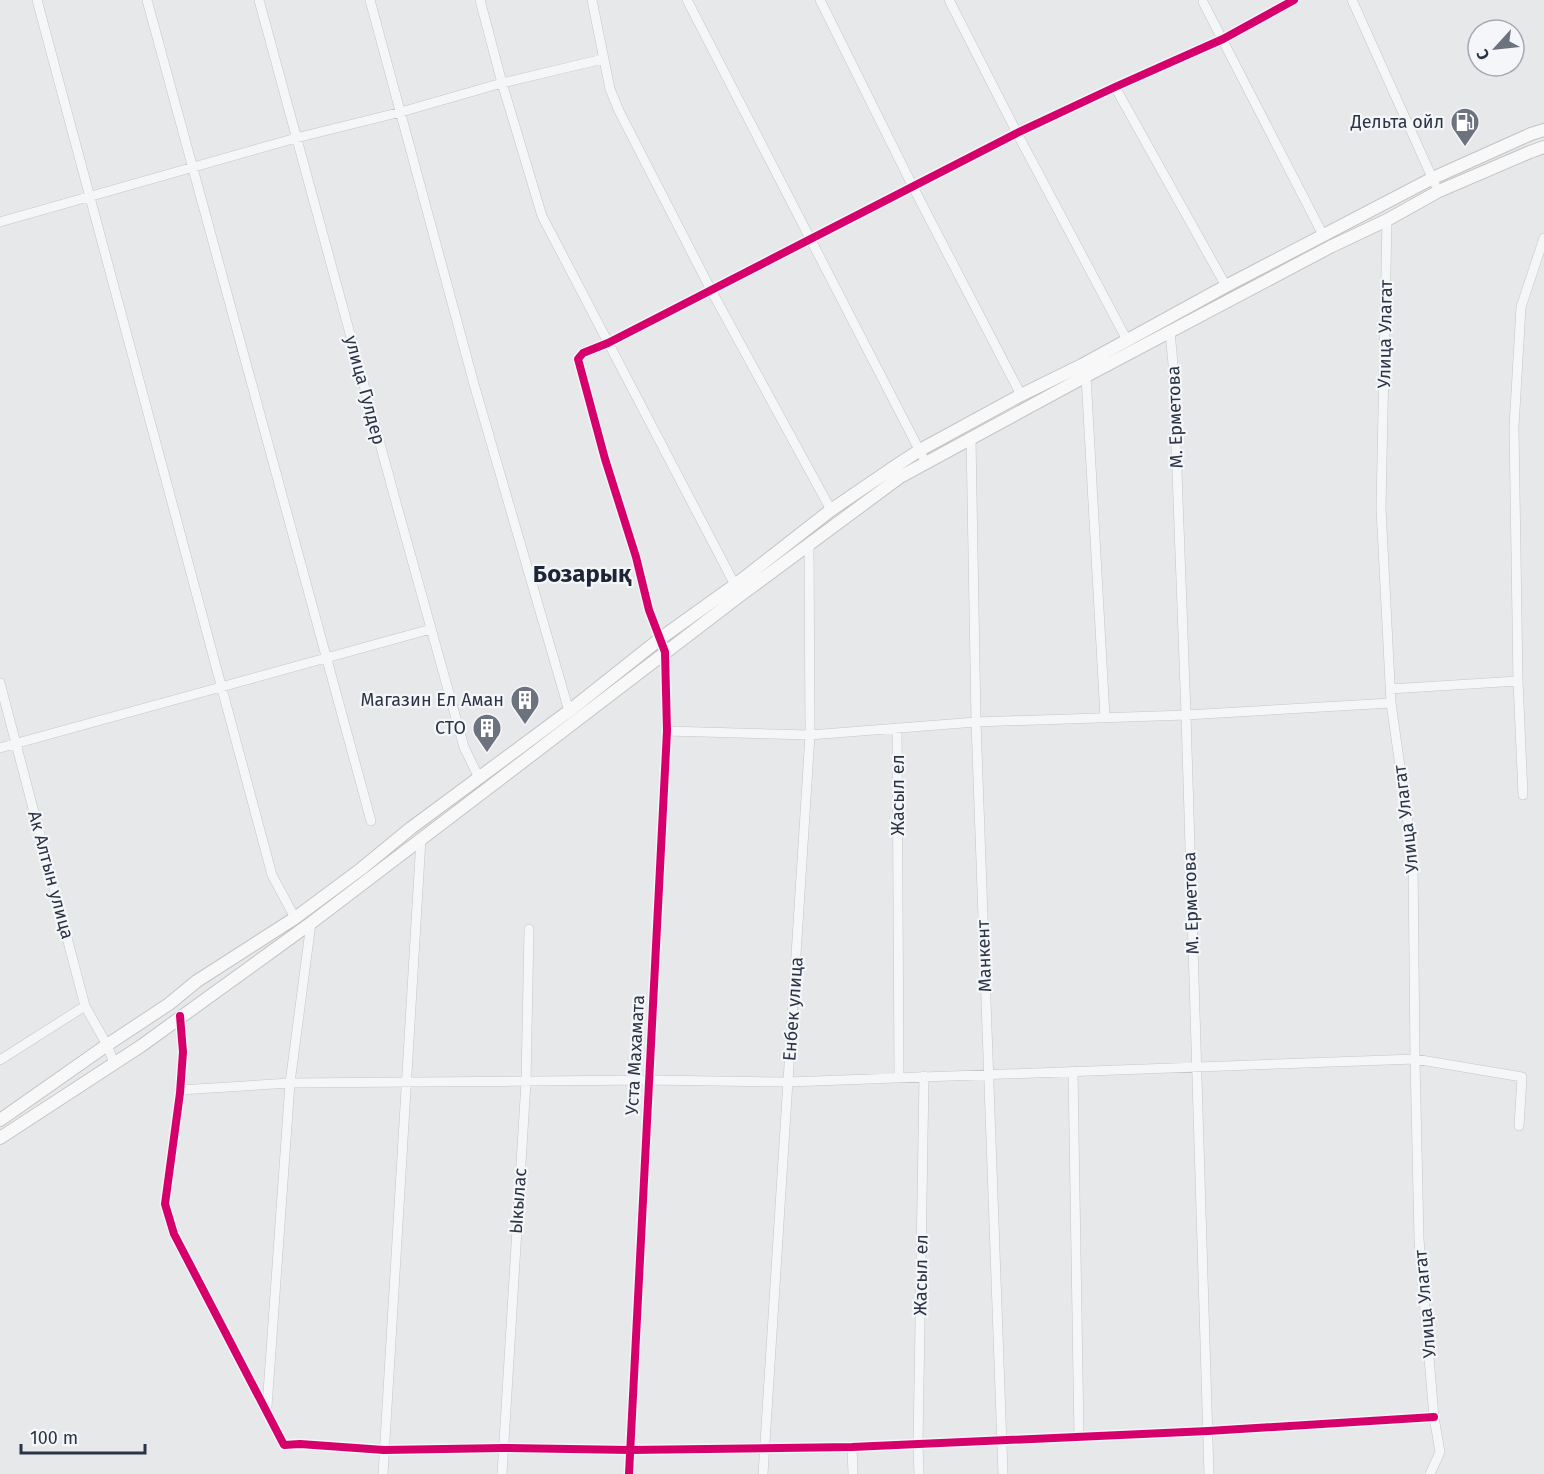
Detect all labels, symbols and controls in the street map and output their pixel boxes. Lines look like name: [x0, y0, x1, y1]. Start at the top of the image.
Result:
north arrow: [1466, 18, 1526, 78]
text: С: [1472, 45, 1494, 63]
fuel station icon: Дельта ойл: [1449, 106, 1481, 148]
place label: Дельта ойл: [1350, 111, 1444, 133]
street label: Улица Улагат: [1373, 279, 1397, 388]
street label: улица Гулдер: [340, 333, 390, 447]
street label: М. Ерметова: [1162, 365, 1188, 469]
district label: Бозарық: [533, 560, 632, 588]
building icon: Магазин Ел Аман: [509, 684, 541, 726]
place label: Магазин Ел Аман: [361, 689, 504, 711]
building icon: СТО: [471, 712, 503, 754]
place label: СТО: [435, 717, 466, 739]
street label: Жасыл ел: [887, 754, 909, 836]
street label: Улица Улагат: [1388, 763, 1424, 874]
street label: Ак Алтын улица: [23, 808, 79, 942]
street label: М. Ерметова: [1178, 851, 1204, 955]
street label: Манкент: [972, 919, 996, 992]
street label: Енбек улица: [778, 956, 808, 1062]
street label: Уста Махамата: [621, 994, 649, 1116]
street label: Ыкылас: [505, 1167, 531, 1235]
street label: Жасыл ел: [909, 1234, 933, 1316]
street label: Улица Улагат: [1409, 1248, 1441, 1359]
scale bar: [21, 1417, 146, 1455]
text: 100 m: [30, 1427, 78, 1449]

